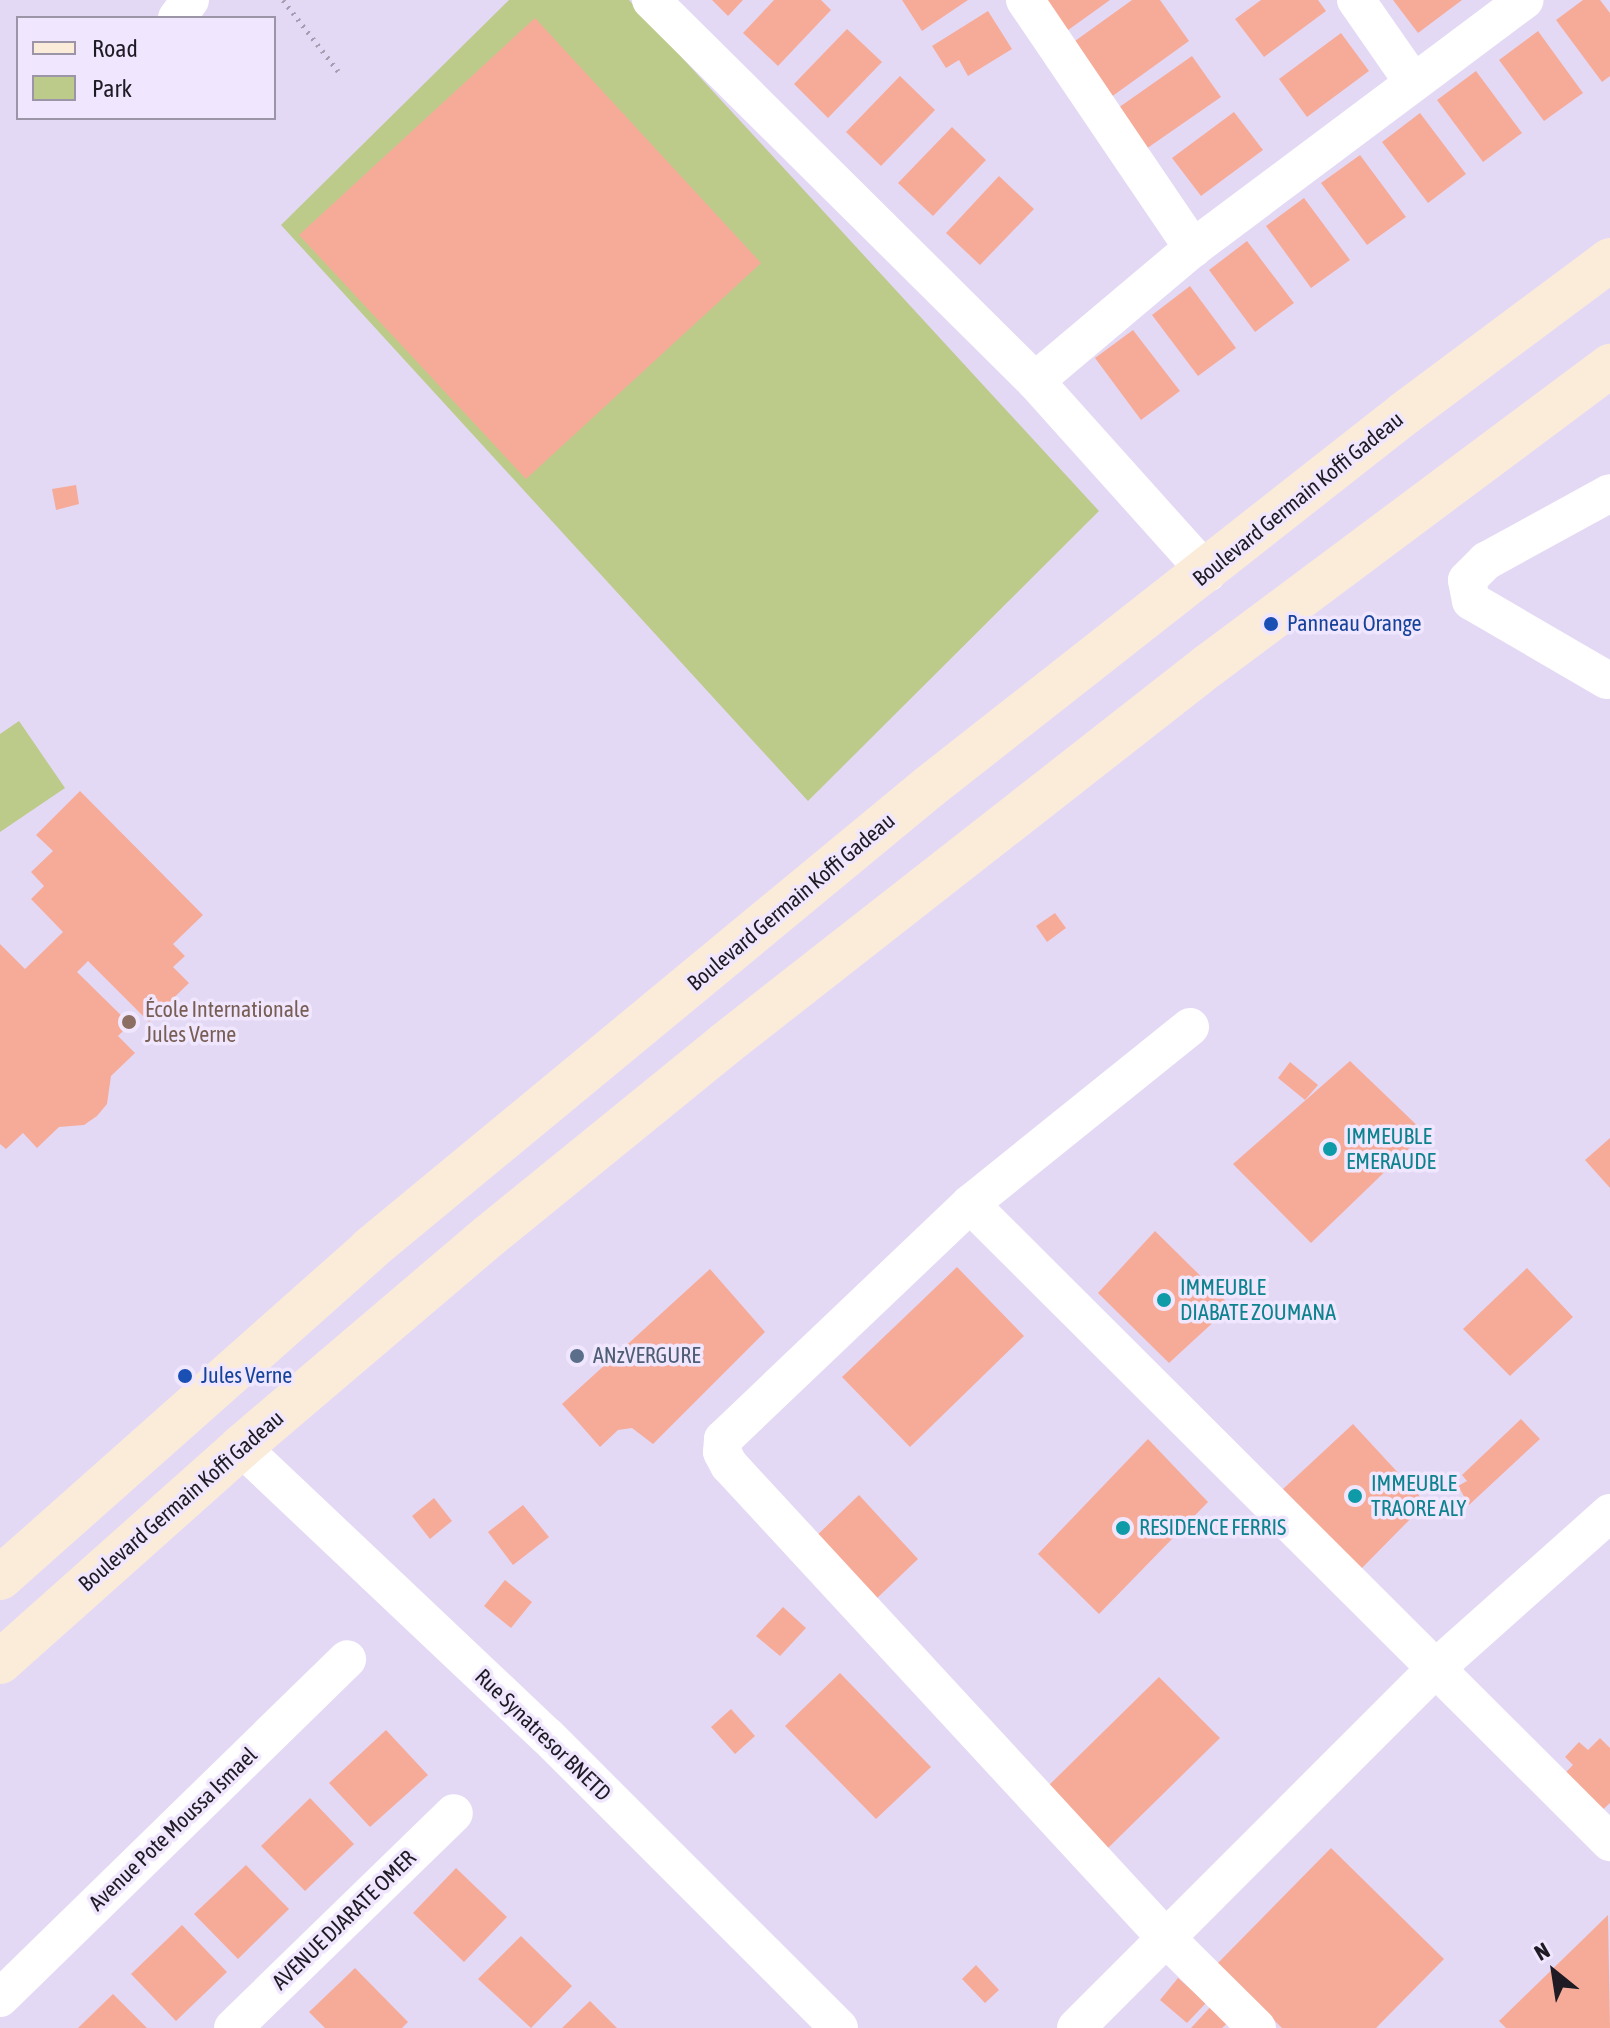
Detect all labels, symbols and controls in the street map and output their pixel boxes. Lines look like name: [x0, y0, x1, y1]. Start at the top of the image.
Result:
legend: [16, 16, 276, 120]
text: Road: [92, 35, 138, 62]
text: Park: [92, 75, 132, 102]
street label: Boulevard Germain Koffi Gadeau: [1188, 406, 1408, 592]
place label: Panneau Orange: [1287, 611, 1422, 637]
marker: Panneau Orange: [1262, 615, 1280, 633]
street label: Boulevard Germain Koffi Gadeau: [682, 807, 900, 997]
place label: École Internationale Jules Verne: [145, 996, 309, 1048]
marker: École Internationale Jules Verne: [120, 1013, 138, 1031]
place label: IMMEUBLE EMERAUDE: [1346, 1123, 1436, 1174]
marker: IMMEUBLE EMERAUDE: [1321, 1140, 1339, 1158]
place label: IMMEUBLE DIABATE ZOUMANA: [1180, 1274, 1336, 1326]
marker: IMMEUBLE DIABATE ZOUMANA: [1155, 1291, 1173, 1309]
place label: ANzVERGURE: [593, 1343, 701, 1369]
marker: ANzVERGURE: [568, 1347, 586, 1365]
place label: Jules Verne: [201, 1363, 292, 1389]
marker: Jules Verne: [176, 1367, 194, 1385]
street label: Boulevard Germain Koffi Gadeau: [73, 1405, 289, 1597]
place label: IMMEUBLE TRAORE ALY: [1371, 1470, 1466, 1522]
marker: IMMEUBLE TRAORE ALY: [1346, 1487, 1364, 1505]
place label: RESIDENCE FERRIS: [1139, 1515, 1286, 1541]
marker: RESIDENCE FERRIS: [1114, 1519, 1132, 1537]
street label: Rue Synatresor BNETD: [470, 1663, 616, 1807]
street label: Avenue Pote Moussa Ismael: [83, 1742, 263, 1916]
street label: AVENUE DJARATE OMER: [267, 1845, 421, 1995]
north arrow: [1514, 1932, 1594, 2012]
text: N: [1530, 1937, 1554, 1966]

